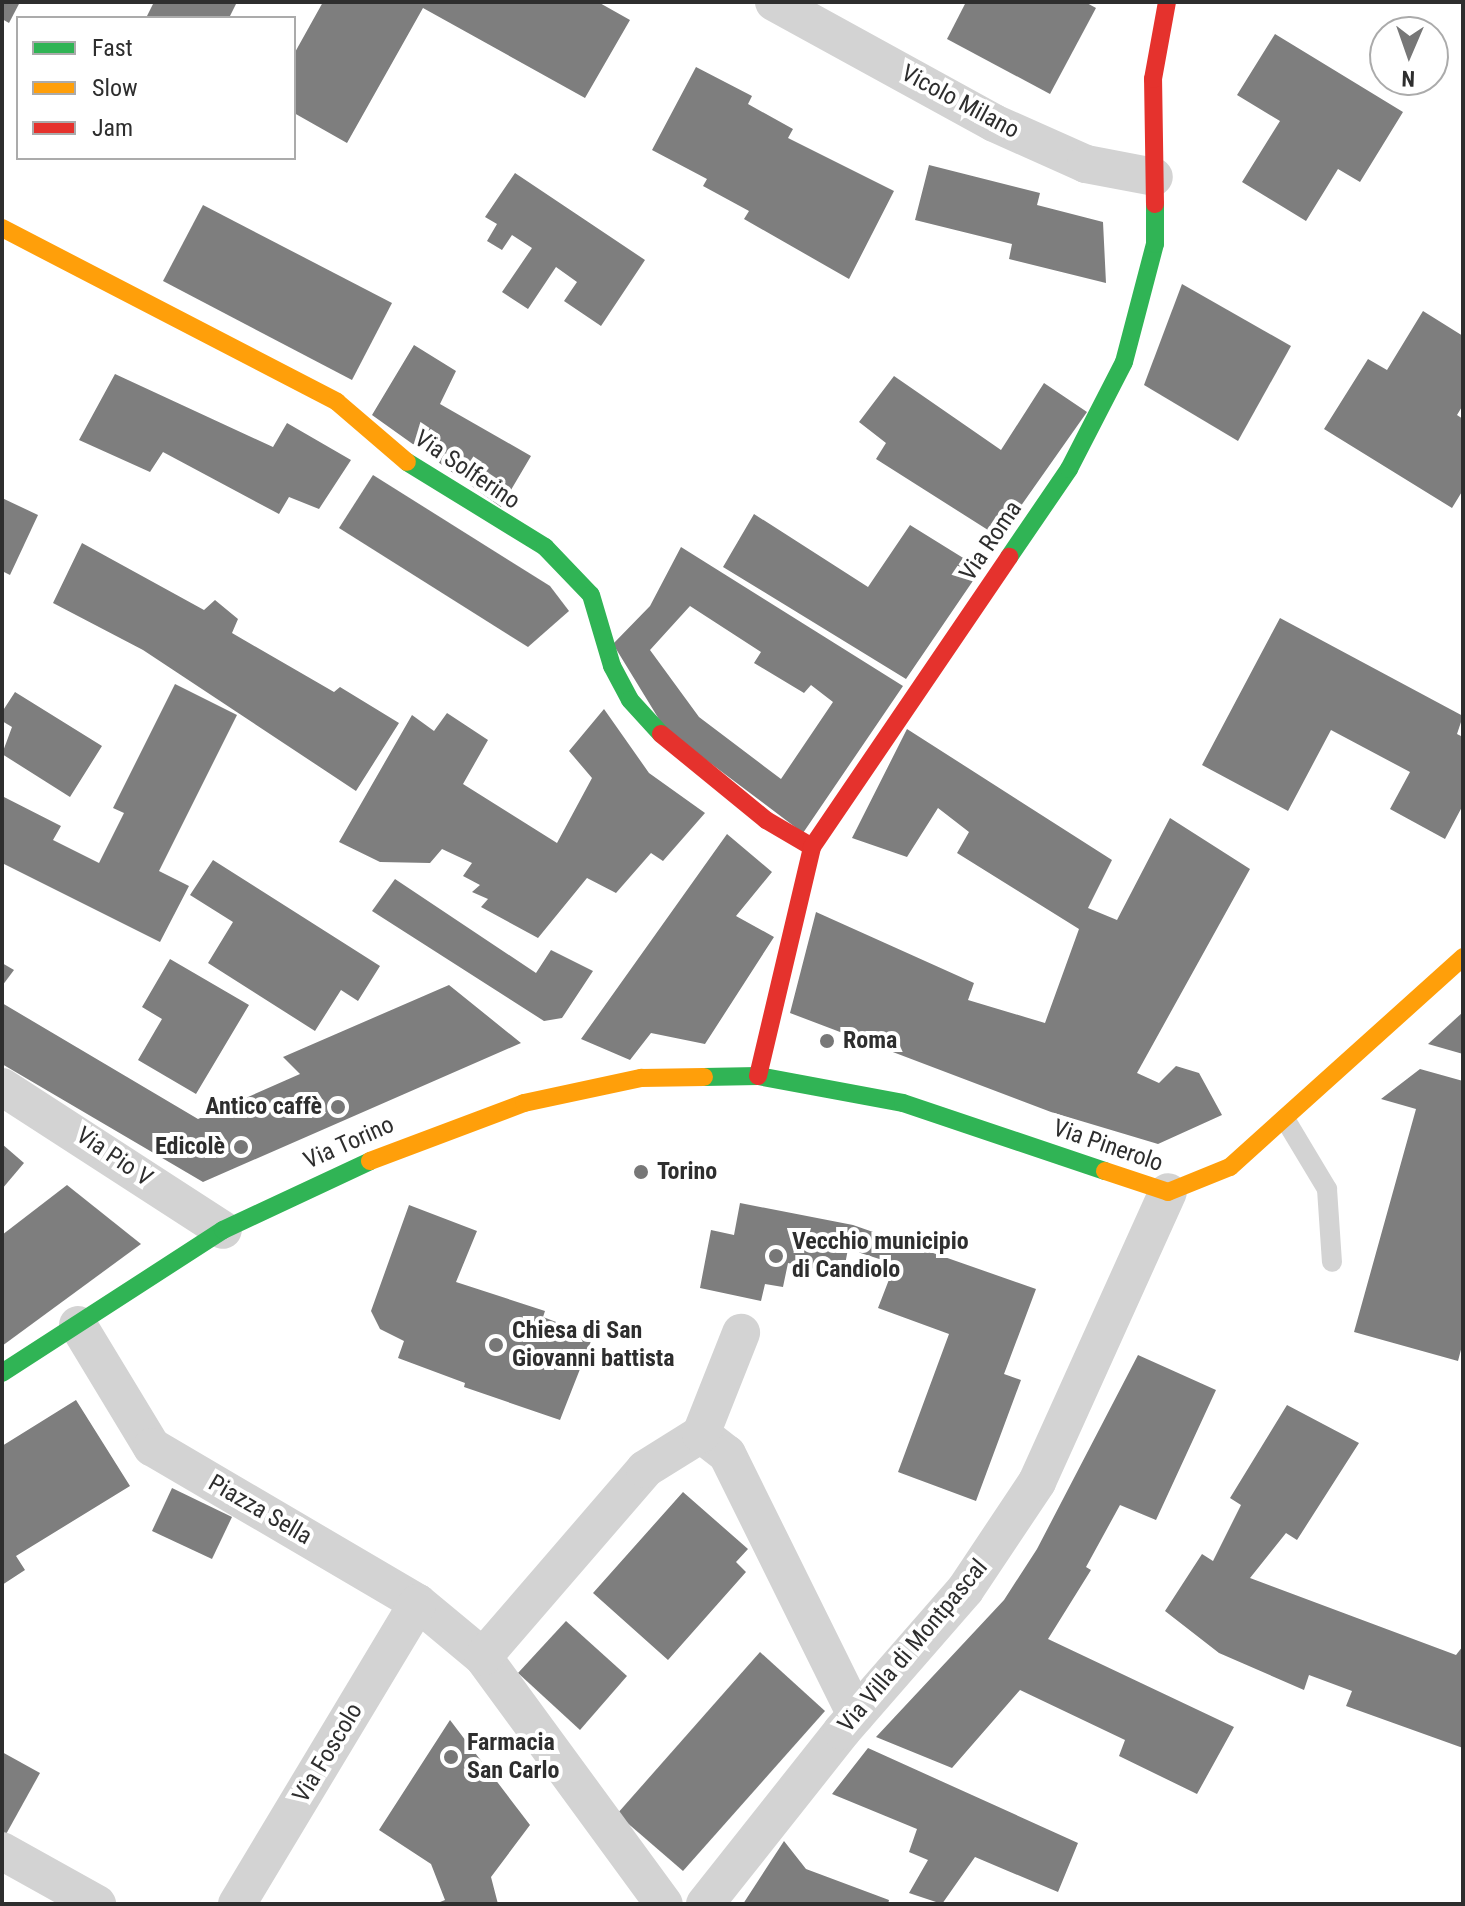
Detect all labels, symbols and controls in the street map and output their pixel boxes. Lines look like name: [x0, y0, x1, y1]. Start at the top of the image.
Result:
legend: [16, 16, 296, 160]
north arrow: [1369, 16, 1449, 96]
text: Fast: [92, 34, 133, 62]
street label: Vicolo Milano: [896, 59, 1024, 145]
text: N: [1401, 66, 1415, 91]
text: Slow: [92, 74, 138, 102]
text: Jam: [92, 114, 133, 142]
street label: Via Solferino: [409, 424, 525, 516]
street label: Via Roma: [954, 496, 1028, 586]
place label: Roma: [843, 1027, 897, 1055]
marker: Roma: [818, 1032, 836, 1050]
place label: Antico caffè: [205, 1093, 322, 1121]
marker: Antico caffè: [329, 1098, 347, 1116]
street label: Via Torino: [299, 1110, 399, 1176]
street label: Via Pinerolo: [1049, 1114, 1167, 1178]
street label: Via Pio V: [70, 1121, 158, 1193]
place label: Edicolè: [155, 1133, 225, 1161]
marker: Edicolè: [232, 1138, 250, 1156]
place label: Torino: [657, 1158, 717, 1186]
marker: Torino: [632, 1163, 650, 1181]
place label: Vecchio municipio di Candiolo: [792, 1228, 969, 1284]
marker: Vecchio municipio di Candiolo: [767, 1247, 785, 1265]
place label: Chiesa di San Giovanni battista: [512, 1317, 674, 1373]
marker: Chiesa di San Giovanni battista: [487, 1336, 505, 1354]
street label: Piazza Sella: [203, 1469, 317, 1551]
street label: Via Villa di Montpascal: [832, 1554, 994, 1738]
street label: Via Foscolo: [287, 1698, 369, 1808]
place label: Farmacia San Carlo: [467, 1729, 560, 1785]
marker: Farmacia San Carlo: [442, 1748, 460, 1766]

